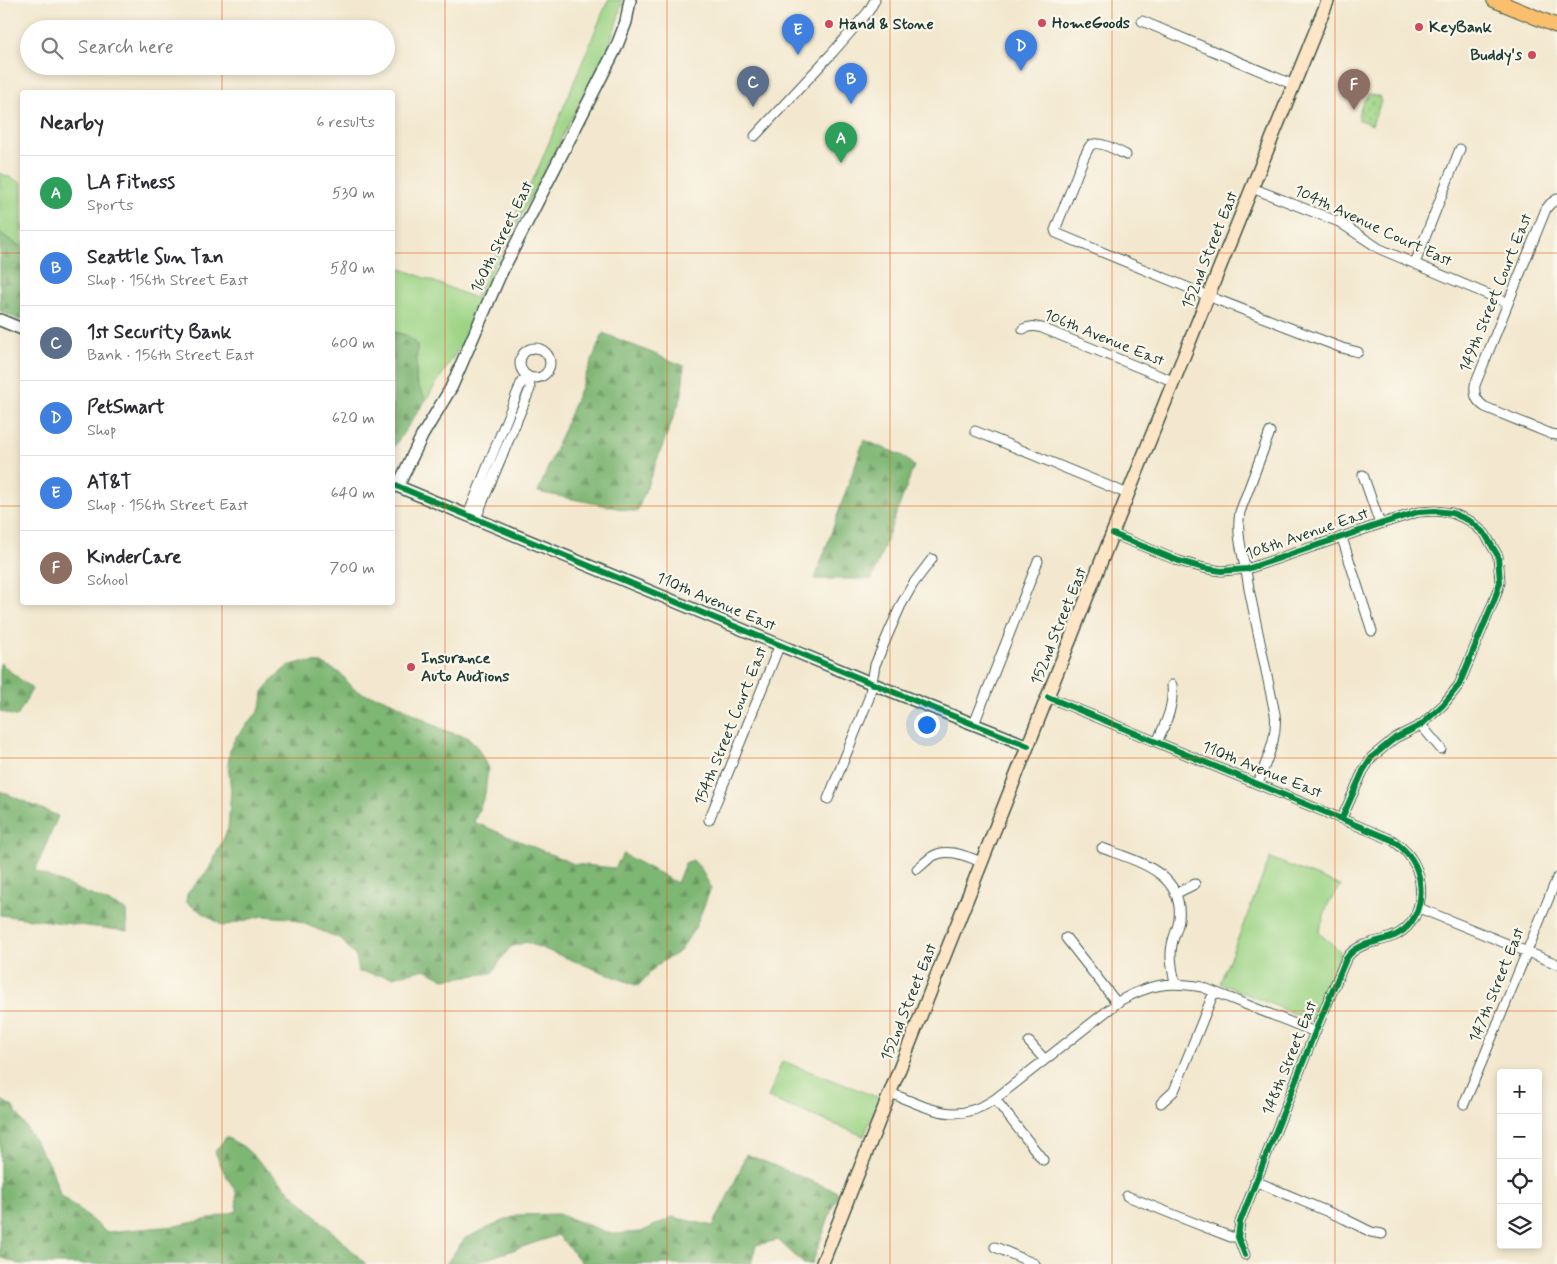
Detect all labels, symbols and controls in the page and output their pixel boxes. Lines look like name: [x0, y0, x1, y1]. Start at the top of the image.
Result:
place label: HomeGoods: [1052, 13, 1130, 34]
pin: E: [782, 14, 814, 55]
place label: Hand & Stone: [839, 14, 934, 35]
marker: HomeGoods: [1036, 17, 1048, 29]
place label: KeyBank: [1429, 17, 1493, 38]
marker: Hand & Stone: [823, 18, 835, 30]
search box: [20, 20, 395, 75]
marker: KeyBank: [1413, 21, 1425, 33]
pin: D: [1005, 30, 1037, 71]
icon: search: [38, 34, 66, 62]
text: Search here: [78, 35, 174, 60]
place label: Buddy's: [1470, 45, 1523, 66]
marker: Buddy's: [1526, 49, 1538, 61]
pin: B: [835, 63, 867, 104]
pin: C: [737, 66, 769, 107]
pin: F: [1338, 69, 1370, 110]
text: Nearby: [40, 109, 104, 137]
text: 6 results: [316, 112, 375, 133]
pin: A: [825, 122, 857, 163]
text: LA Fitness: [87, 170, 175, 195]
street label: 160th Street East: [466, 178, 538, 296]
street label: 104th Avenue Court East: [1291, 180, 1455, 272]
text: A: [51, 183, 61, 204]
text: 530 m: [332, 183, 375, 204]
street label: 152nd Street East: [1177, 188, 1243, 312]
text: Sports: [87, 195, 133, 216]
street label: 149th Street Court East: [1454, 210, 1538, 376]
text: Seattle Sun Tan: [87, 245, 224, 270]
text: B: [51, 258, 61, 279]
text: 580 m: [330, 258, 375, 279]
text: Shop · 156th Street East: [87, 270, 248, 291]
street label: 106th Avenue East: [1041, 304, 1167, 372]
text: 1st Security Bank: [87, 320, 231, 345]
text: C: [50, 333, 62, 354]
text: 600 m: [331, 333, 375, 354]
text: Bank · 156th Street East: [87, 345, 254, 366]
text: PetSmart: [87, 395, 165, 420]
text: D: [50, 408, 62, 429]
text: 620 m: [332, 408, 375, 429]
text: Shop: [87, 420, 116, 441]
text: AT&T: [87, 470, 132, 495]
text: E: [51, 483, 61, 504]
text: 640 m: [330, 483, 375, 504]
text: Shop · 156th Street East: [87, 495, 248, 516]
street label: 108th Avenue East: [1242, 503, 1372, 565]
text: KinderCare: [87, 545, 181, 570]
text: F: [52, 558, 60, 579]
text: 700 m: [329, 558, 375, 579]
street label: 152nd Street East: [1026, 564, 1092, 688]
street label: 110th Avenue East: [653, 567, 779, 637]
text: School: [87, 570, 128, 591]
street label: 154th Street Court East: [690, 643, 772, 809]
place label: Insurance Auto Auctions: [421, 648, 509, 687]
marker: Insurance Auto Auctions: [405, 661, 417, 673]
your location: [914, 712, 940, 738]
street label: 110th Avenue East: [1199, 736, 1325, 804]
street label: 147th Street East: [1464, 924, 1530, 1046]
street label: 152nd Street East: [876, 940, 942, 1064]
street label: 148th Street East: [1257, 998, 1323, 1118]
map controls: [1497, 1069, 1542, 1249]
button: +: [1497, 1069, 1542, 1114]
button: −: [1497, 1114, 1542, 1159]
button: locate: [1497, 1159, 1542, 1204]
button: layers: [1497, 1204, 1542, 1249]

